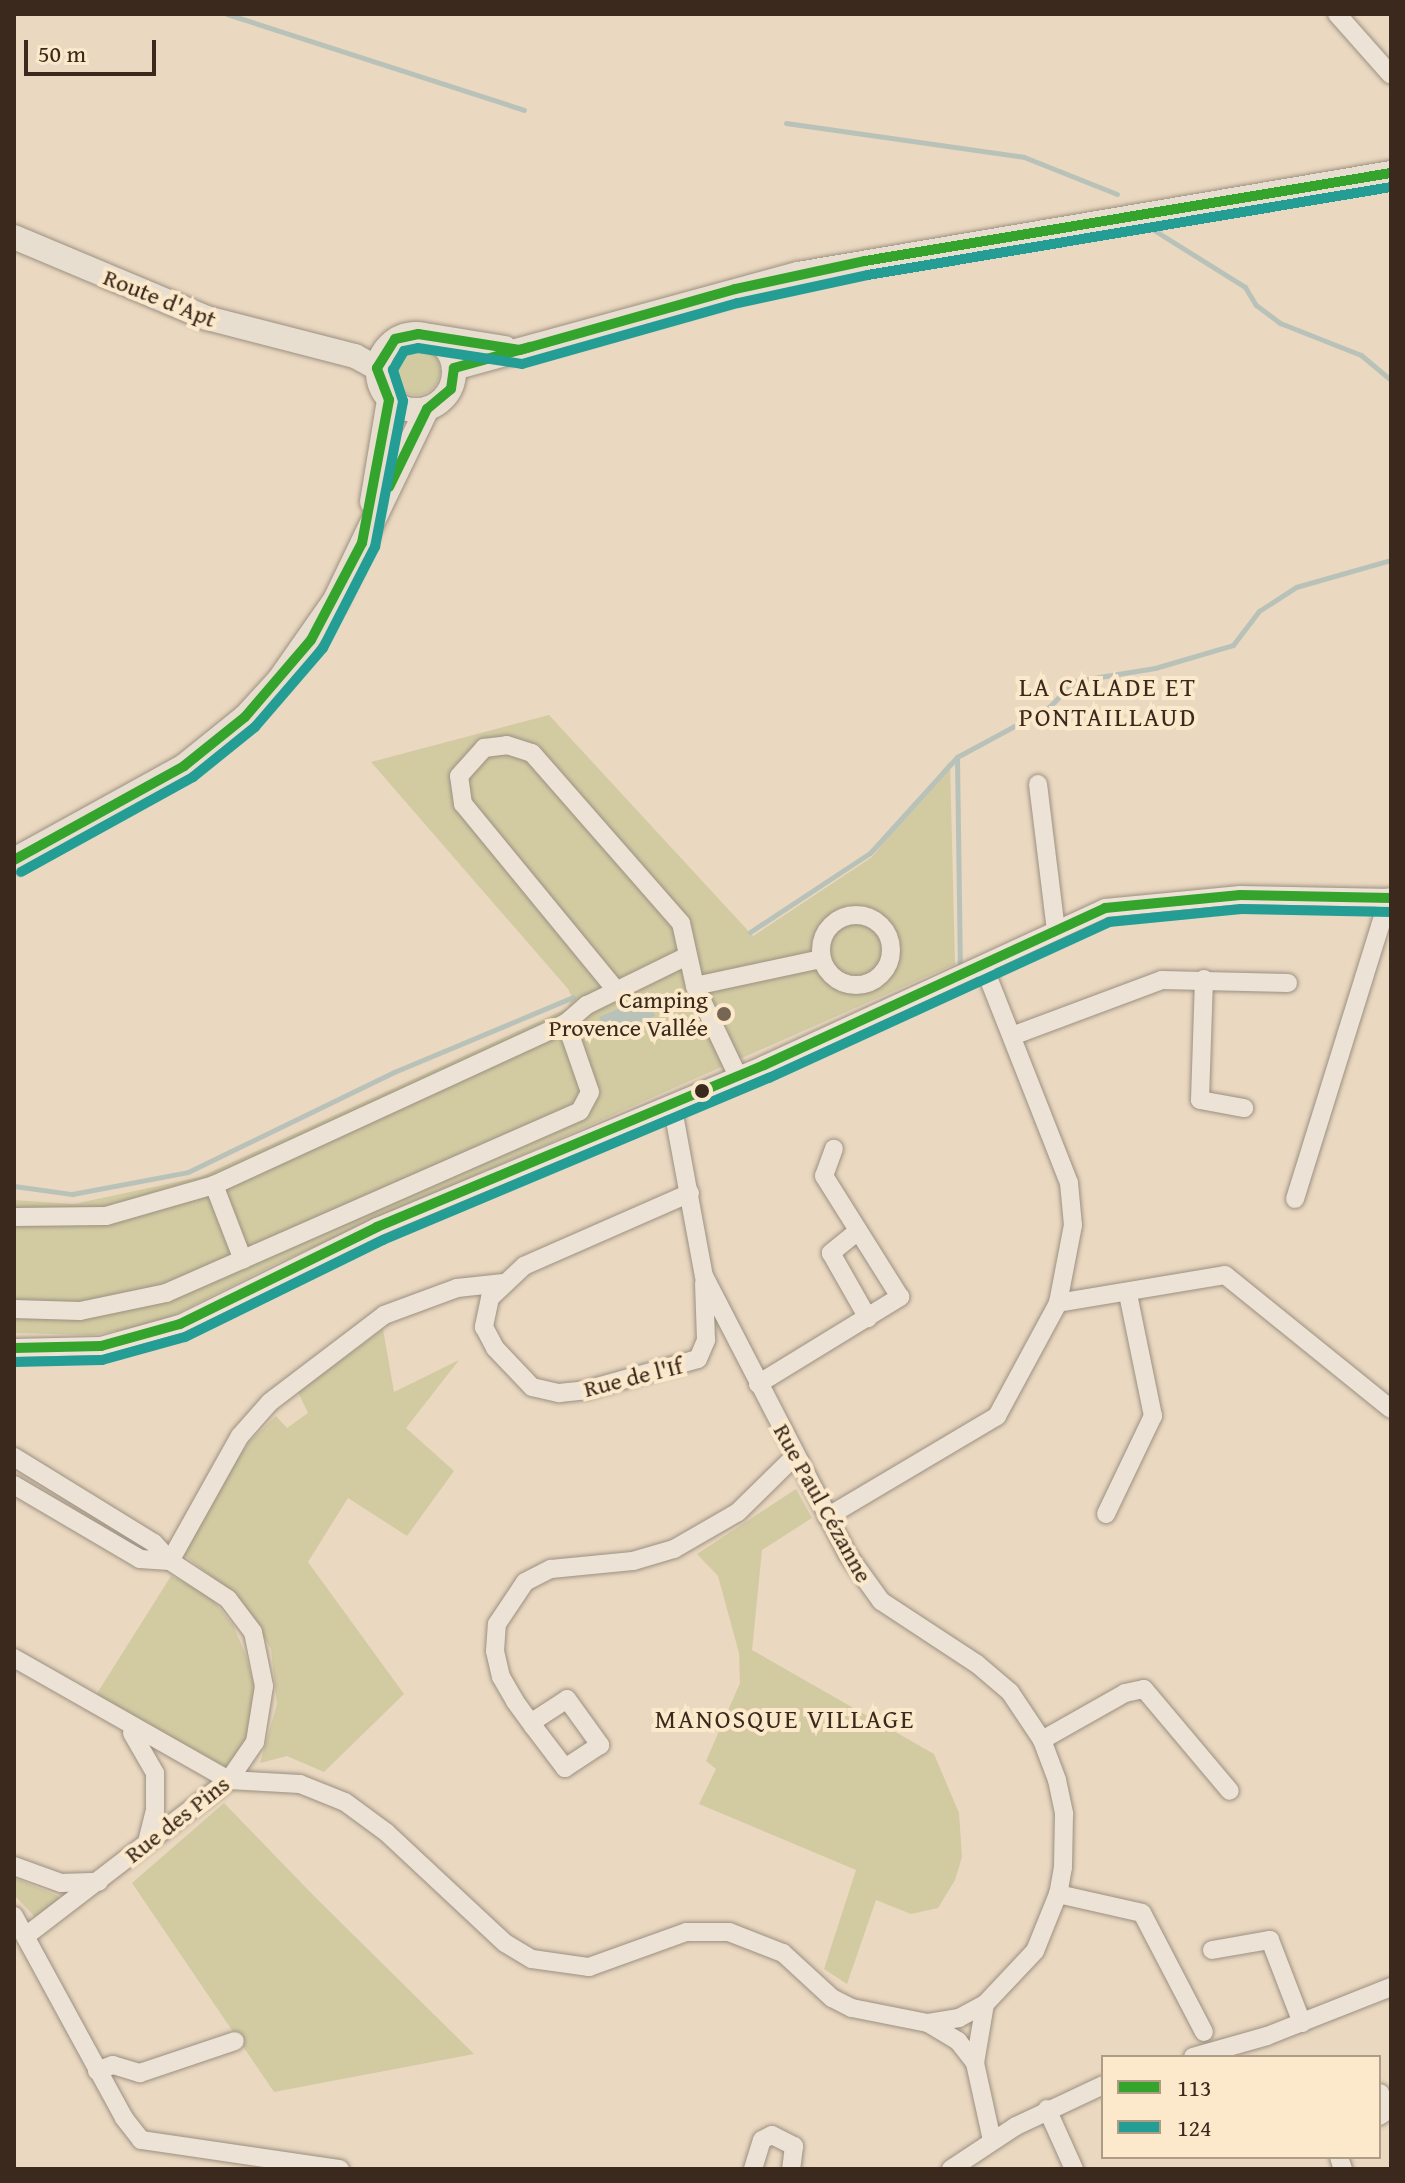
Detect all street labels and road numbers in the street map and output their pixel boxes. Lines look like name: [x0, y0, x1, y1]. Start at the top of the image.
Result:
street label: Route d'Apt: [99, 262, 221, 334]
street label: Rue de l'If: [581, 1351, 685, 1403]
street label: Rue Paul Cézanne: [768, 1419, 878, 1587]
street label: Rue des Pins: [119, 1769, 235, 1869]

